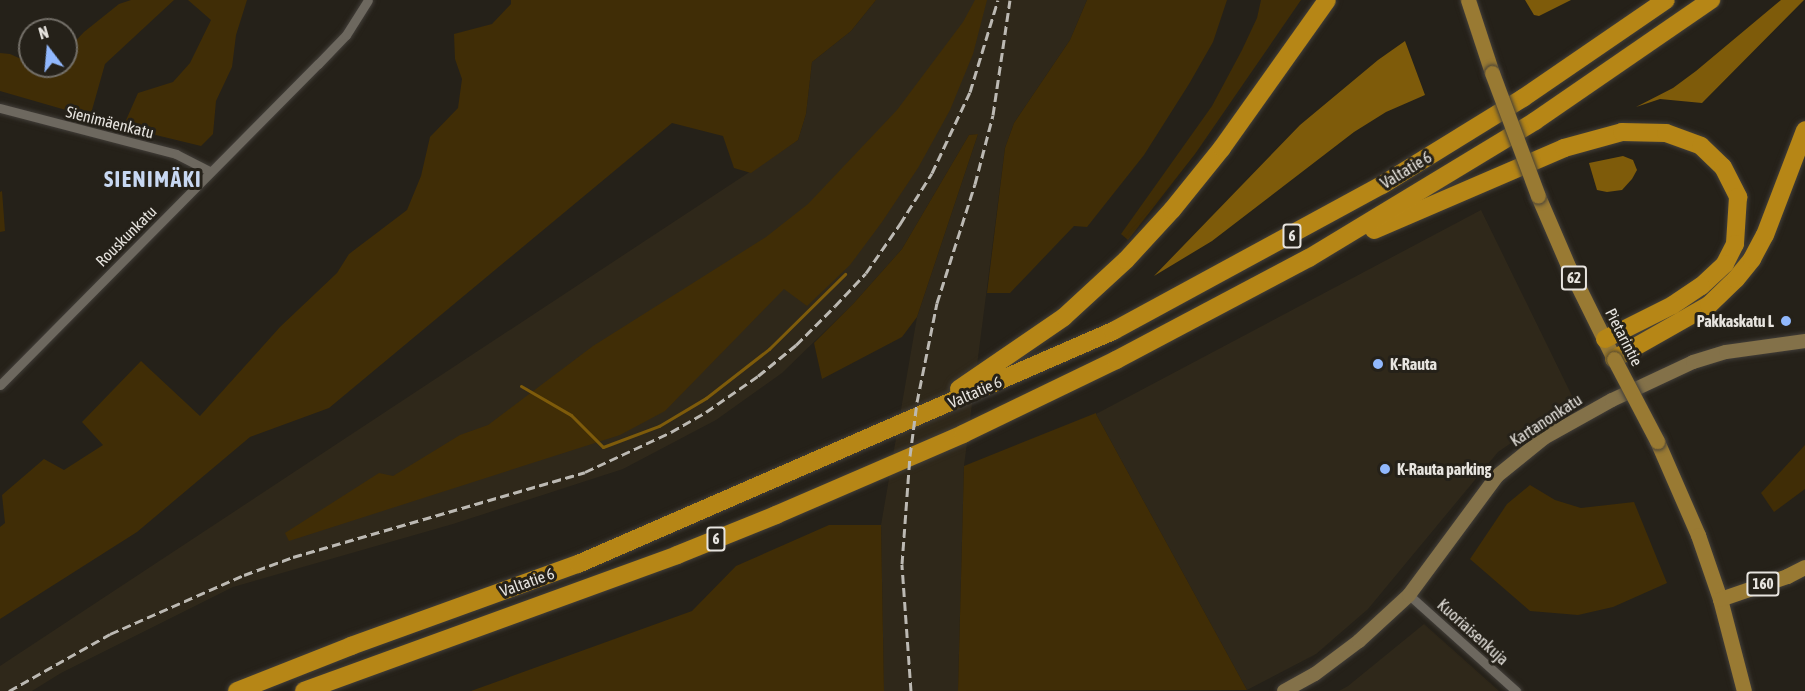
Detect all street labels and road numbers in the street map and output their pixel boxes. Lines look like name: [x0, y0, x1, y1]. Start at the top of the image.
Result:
street label: Sienimäenkatu: [64, 102, 156, 142]
street label: Valtatie 6: [1377, 147, 1435, 193]
street label: Rouskunkatu: [92, 202, 160, 270]
road number: 6: [1282, 224, 1302, 248]
road number: 62: [1560, 266, 1588, 290]
street label: Pietarintie: [1601, 305, 1647, 369]
street label: Valtatie 6: [945, 372, 1005, 412]
street label: Kartanonkatu: [1507, 390, 1585, 450]
road number: 6: [706, 527, 726, 551]
street label: Valtatie 6: [497, 563, 557, 601]
road number: 160: [1745, 572, 1781, 596]
street label: Kuoriaisenkuja: [1434, 595, 1512, 669]

